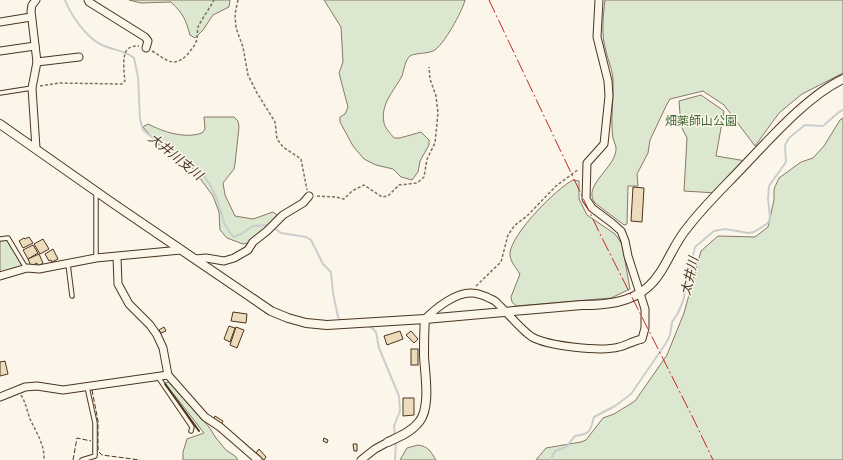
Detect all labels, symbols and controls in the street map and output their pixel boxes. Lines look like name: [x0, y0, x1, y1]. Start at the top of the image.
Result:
park label: 畑薬師山公園: [665, 114, 737, 127]
water label: 大井川支川: [146, 130, 207, 183]
water label: 太井川: [678, 253, 701, 297]

